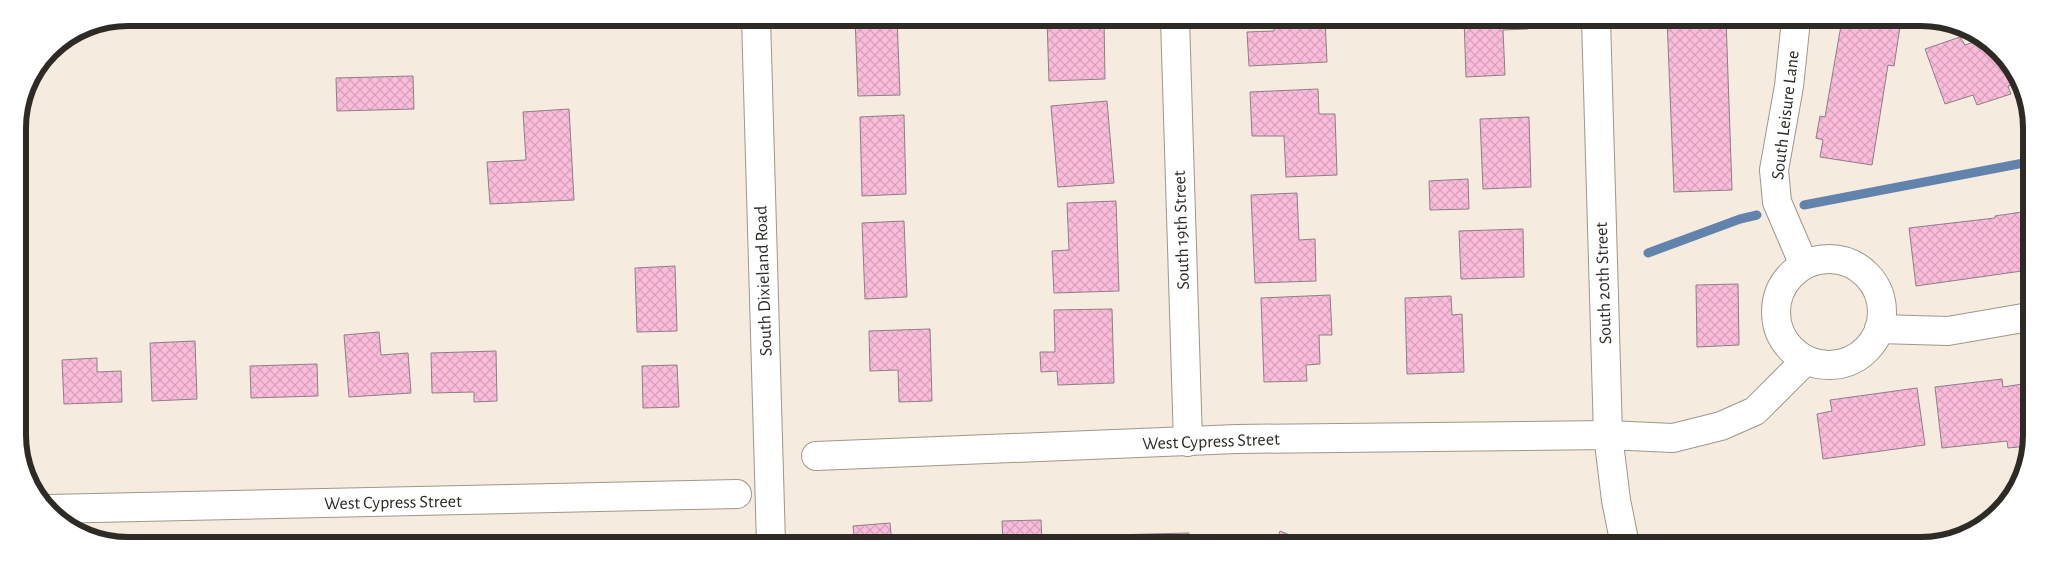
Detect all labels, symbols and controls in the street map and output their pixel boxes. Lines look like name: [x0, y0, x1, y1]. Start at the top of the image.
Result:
street label: South Leisure Lane: [1769, 49, 1803, 181]
street label: South 19th Street: [1171, 170, 1193, 290]
street label: South Dixieland Road: [752, 205, 776, 357]
street label: South 20th Street: [1593, 221, 1615, 344]
street label: West Cypress Street: [1142, 431, 1280, 453]
street label: West Cypress Street: [324, 493, 462, 513]

